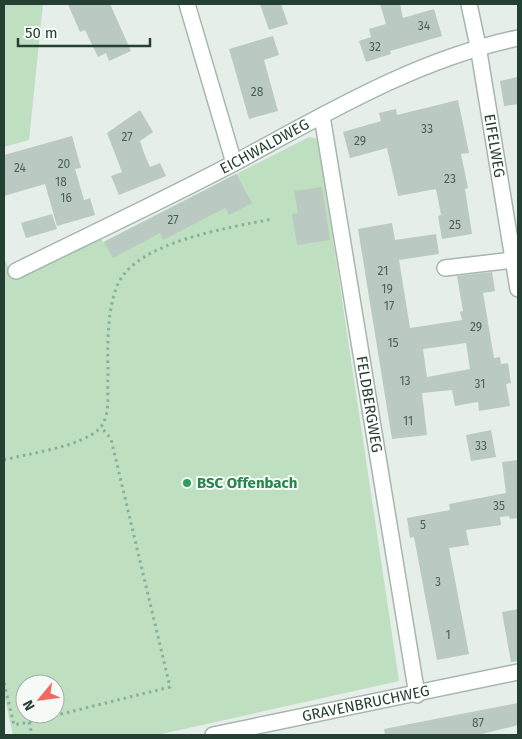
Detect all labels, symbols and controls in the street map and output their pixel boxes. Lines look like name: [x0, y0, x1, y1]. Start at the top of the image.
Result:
scale bar: [18, 15, 150, 47]
house number: 34: [418, 19, 431, 33]
text: 50 m: [25, 24, 58, 42]
house number: 32: [369, 40, 381, 54]
house number: 28: [251, 85, 264, 99]
street label: EIFELWEG: [480, 112, 509, 179]
street label: EICHWALDWEG: [217, 115, 312, 178]
house number: 33: [421, 122, 433, 136]
house number: 27: [121, 130, 133, 144]
house number: 29: [354, 134, 366, 148]
house number: 20: [58, 157, 71, 171]
house number: 24: [14, 161, 27, 175]
house number: 23: [444, 172, 456, 186]
house number: 18: [55, 175, 67, 189]
house number: 16: [60, 191, 72, 205]
house number: 27: [167, 213, 179, 227]
house number: 25: [449, 218, 461, 232]
house number: 21: [378, 264, 388, 278]
house number: 19: [381, 282, 393, 296]
house number: 17: [384, 299, 394, 313]
house number: 29: [470, 320, 482, 334]
house number: 15: [387, 336, 399, 350]
street label: FELDBERGWEG: [352, 354, 386, 454]
house number: 13: [399, 374, 411, 388]
house number: 31: [475, 377, 485, 391]
house number: 11: [403, 414, 413, 428]
house number: 33: [475, 439, 487, 453]
place label: BSC Offenbach: [197, 474, 297, 492]
marker: BSC Offenbach: [181, 477, 193, 489]
house number: 35: [493, 499, 505, 513]
house number: 5: [420, 518, 426, 532]
house number: 3: [435, 575, 441, 589]
house number: 1: [445, 628, 451, 642]
north arrow: [15, 674, 65, 724]
street label: GRAVENBRUCHWEG: [300, 681, 431, 725]
text: N: [19, 697, 39, 713]
house number: 87: [472, 716, 484, 730]

